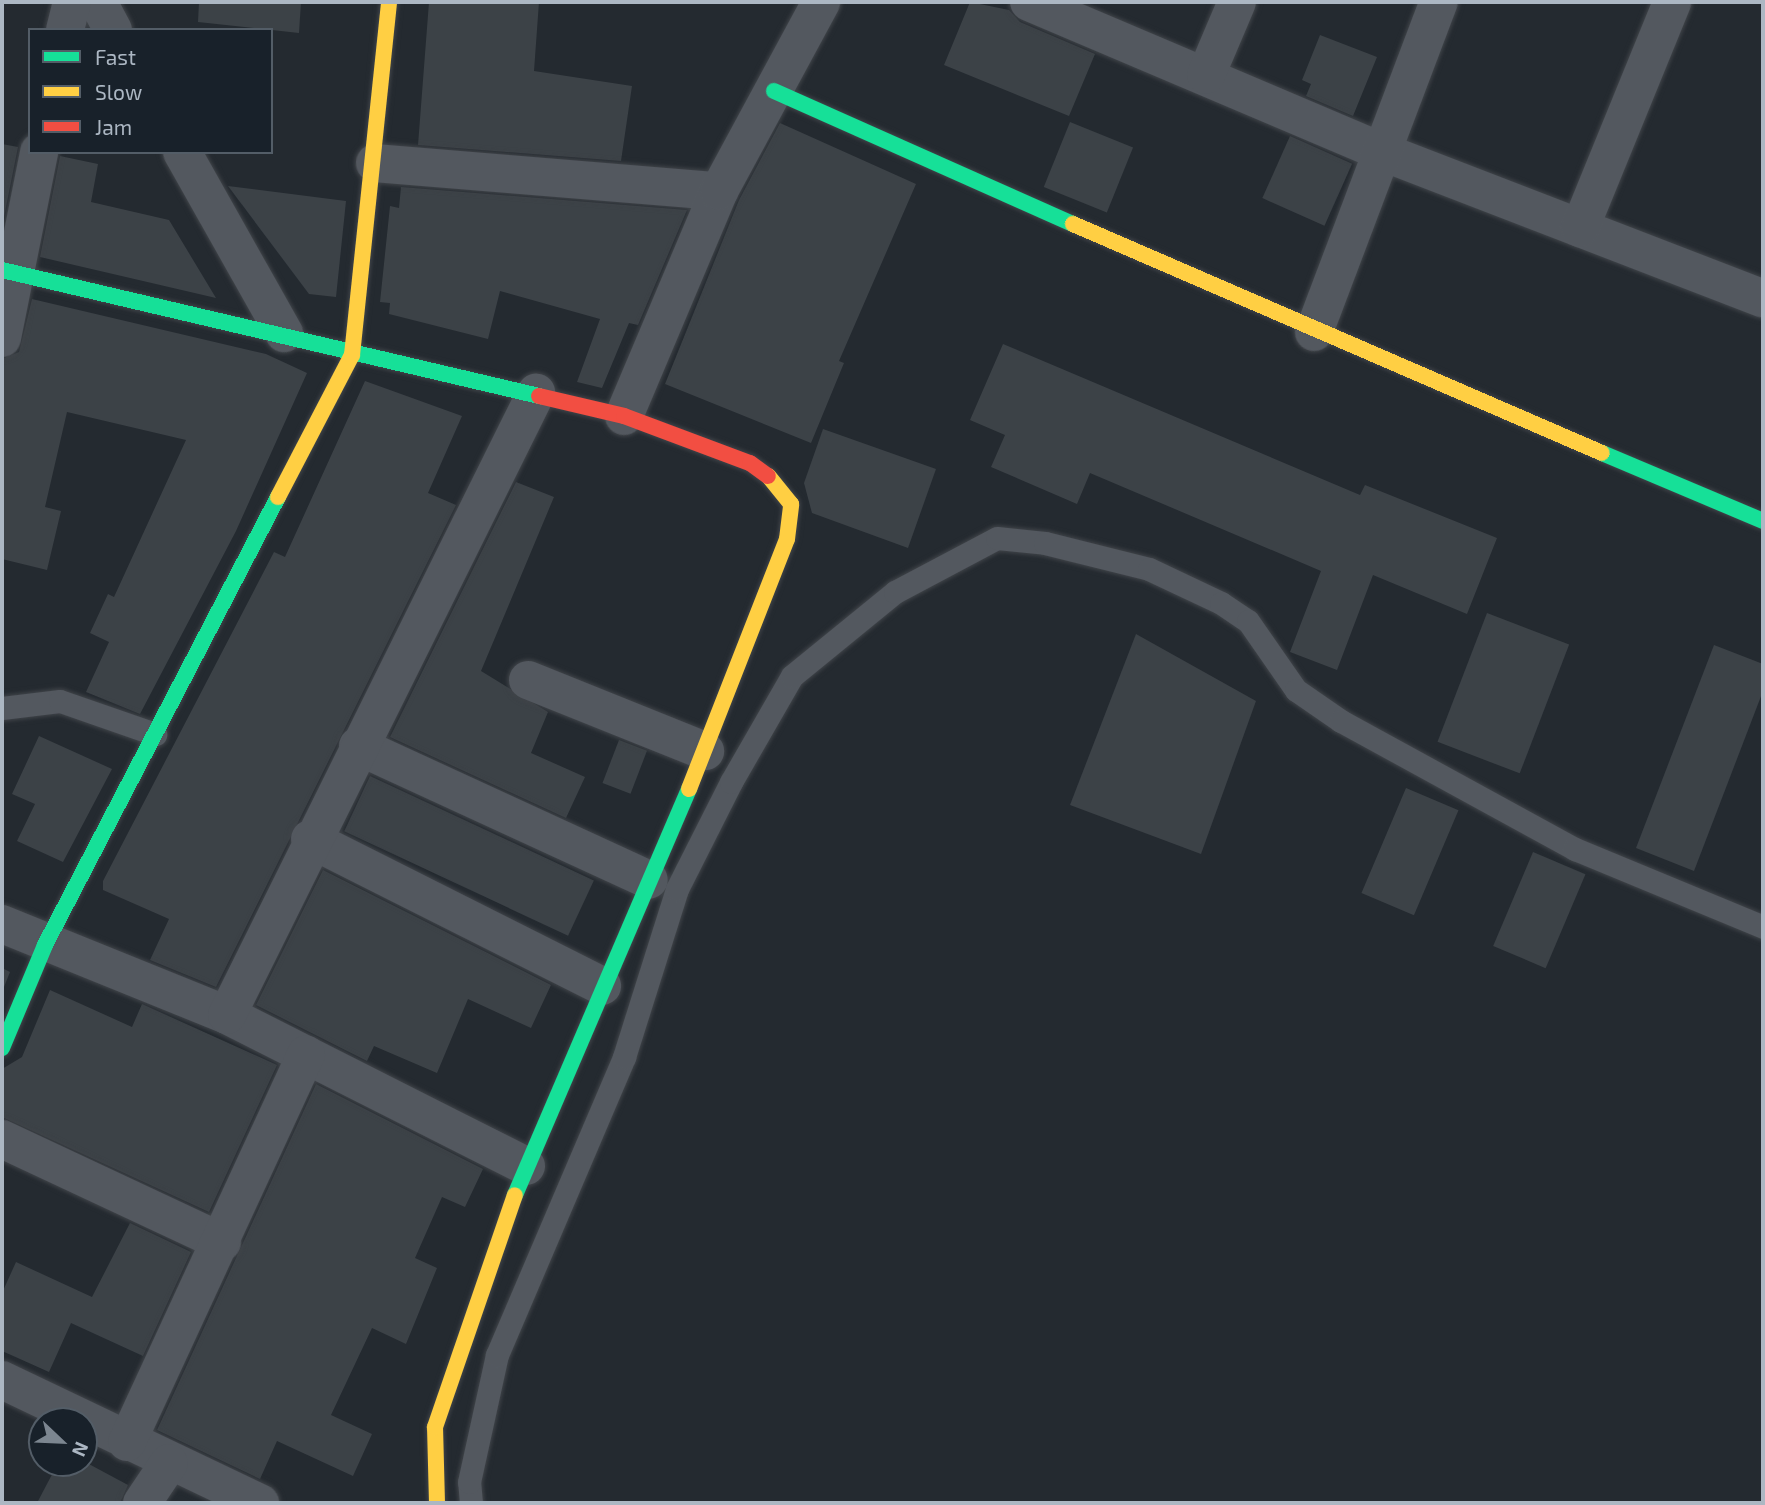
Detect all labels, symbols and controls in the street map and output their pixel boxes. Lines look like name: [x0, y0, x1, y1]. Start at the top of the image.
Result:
legend: [28, 28, 273, 154]
text: Fast: [95, 44, 136, 69]
text: Slow: [95, 79, 142, 104]
text: Jam: [95, 114, 132, 139]
north arrow: [28, 1407, 98, 1477]
text: N: [68, 1439, 94, 1460]

